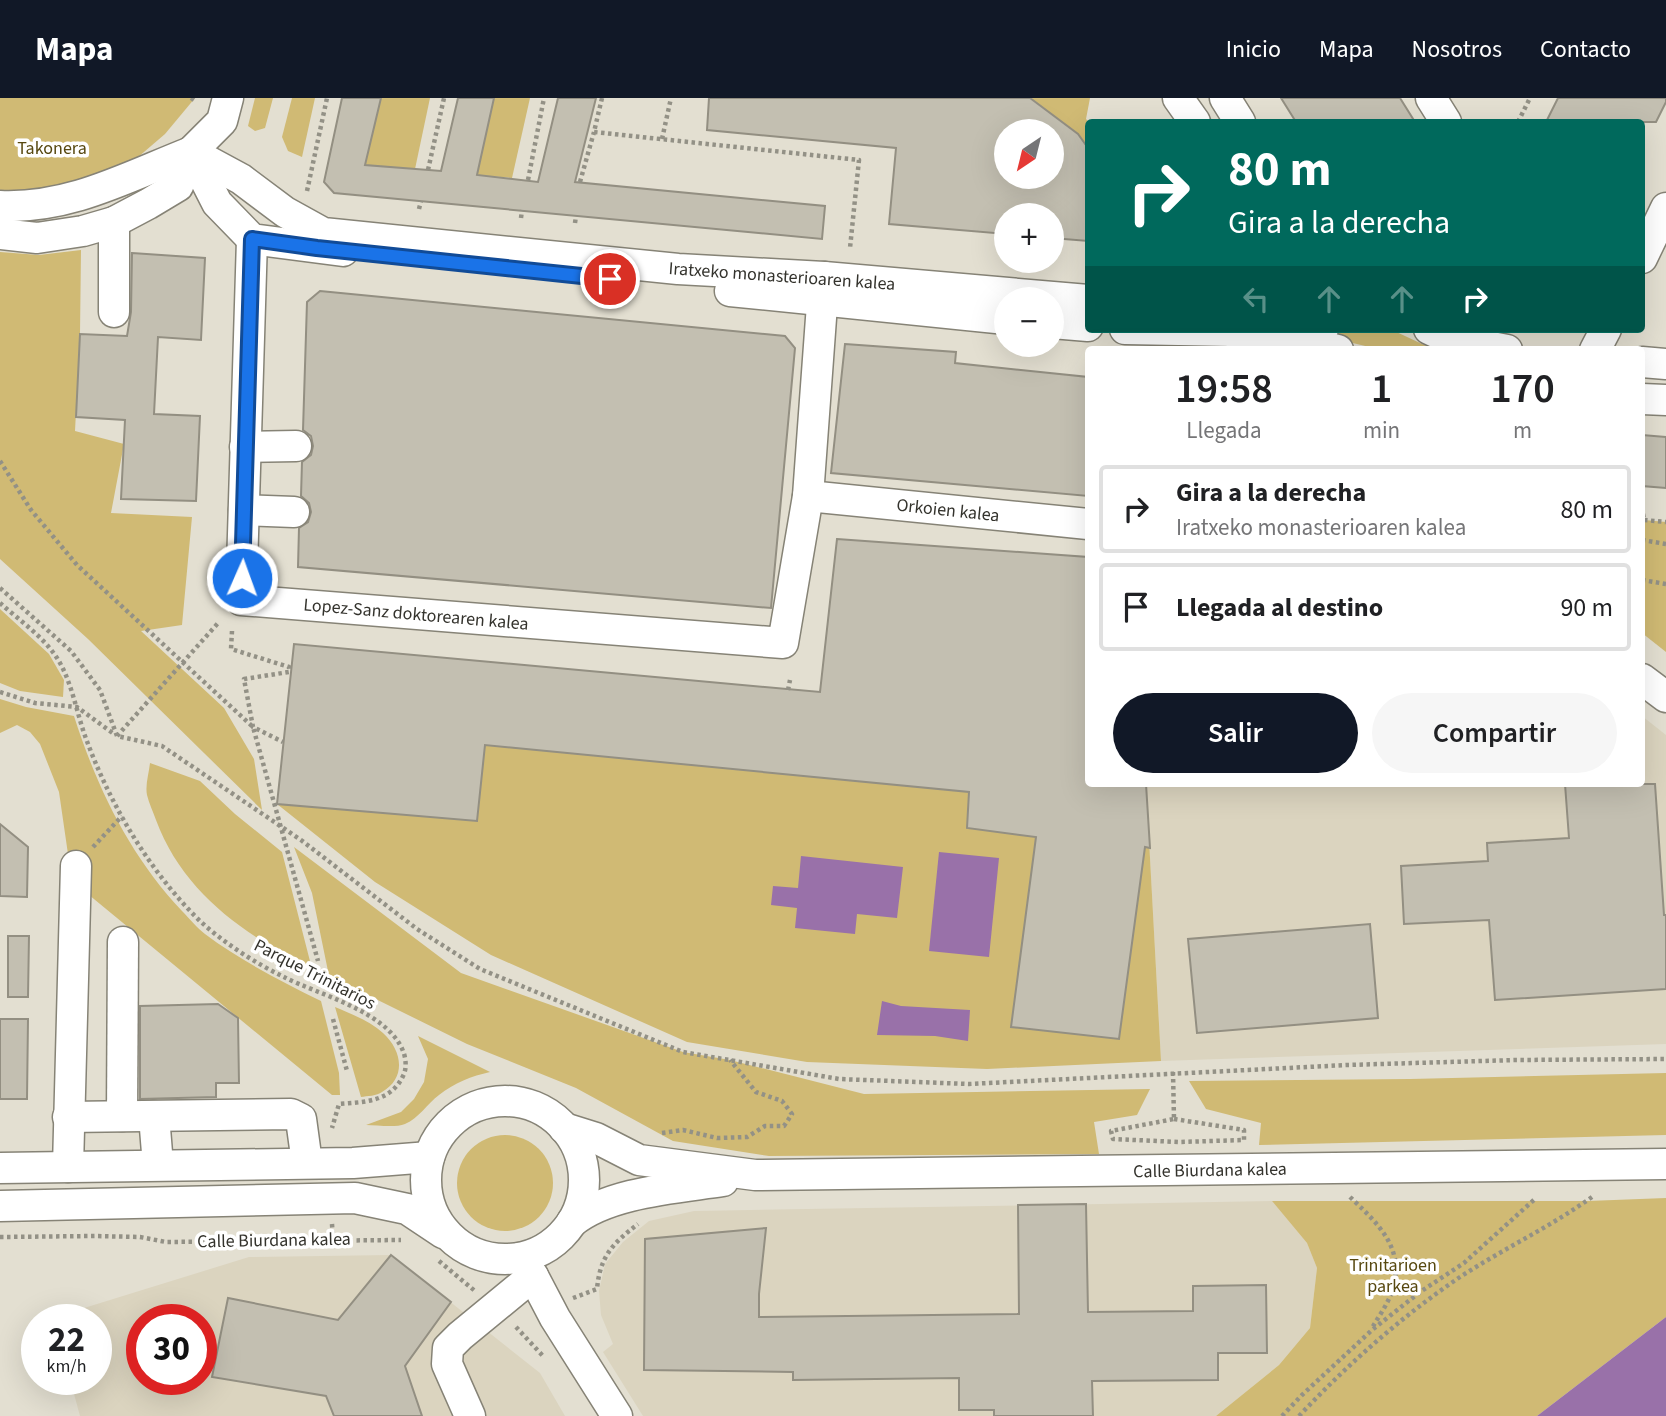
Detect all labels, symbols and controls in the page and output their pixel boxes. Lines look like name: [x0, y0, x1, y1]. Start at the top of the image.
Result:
text: Mapa: [35, 26, 113, 73]
text: Inicio: [1226, 32, 1281, 67]
text: Mapa: [1319, 32, 1374, 67]
text: Nosotros: [1412, 32, 1502, 67]
text: Contacto: [1540, 32, 1631, 67]
north arrow: [994, 119, 1064, 189]
map controls: [994, 119, 1064, 357]
text: 80 m: [1228, 135, 1332, 205]
park label: Takonera: [17, 136, 87, 161]
icon: right: [1113, 147, 1204, 238]
text: Gira a la derecha: [1228, 200, 1450, 246]
button: +: [994, 203, 1064, 273]
pin: [580, 249, 640, 309]
street label: Iratxeko monasterioaren kalea: [668, 256, 896, 297]
icon: arrive: [591, 260, 629, 298]
icon: left: [1237, 280, 1275, 318]
icon: ahead: [1310, 280, 1348, 318]
icon: ahead: [1383, 280, 1421, 318]
icon: right: [1456, 280, 1494, 318]
button: −: [994, 287, 1064, 357]
text: 19:58: [1175, 359, 1273, 419]
text: 1: [1371, 359, 1392, 419]
text: 170: [1490, 359, 1555, 419]
text: Llegada: [1186, 414, 1262, 447]
text: min: [1363, 414, 1400, 447]
text: m: [1513, 414, 1532, 447]
text: Gira a la derecha: [1176, 474, 1366, 511]
icon: right: [1117, 490, 1155, 528]
text: 80 m: [1560, 491, 1613, 528]
street label: Orkoien kalea: [895, 493, 1001, 528]
text: Iratxeko monasterioaren kalea: [1176, 511, 1466, 544]
position arrow: [205, 541, 279, 615]
icon: arrive: [1117, 588, 1155, 626]
text: Llegada al destino: [1176, 589, 1383, 626]
text: 90 m: [1560, 589, 1613, 626]
street label: Lopez-Sanz doktorearen kalea: [302, 592, 530, 637]
button: Salir: [1113, 693, 1358, 773]
button: Compartir: [1372, 693, 1617, 773]
street label: Parque Trinitarios: [250, 933, 380, 1016]
street label: Calle Biurdana kalea: [1133, 1157, 1287, 1184]
street label: Calle Biurdana kalea: [197, 1227, 351, 1254]
park label: Trinitarioen parkea: [1349, 1253, 1437, 1299]
speed limit sign: 30: [126, 1304, 217, 1395]
text: 22: [48, 1315, 85, 1365]
text: km/h: [47, 1354, 86, 1379]

